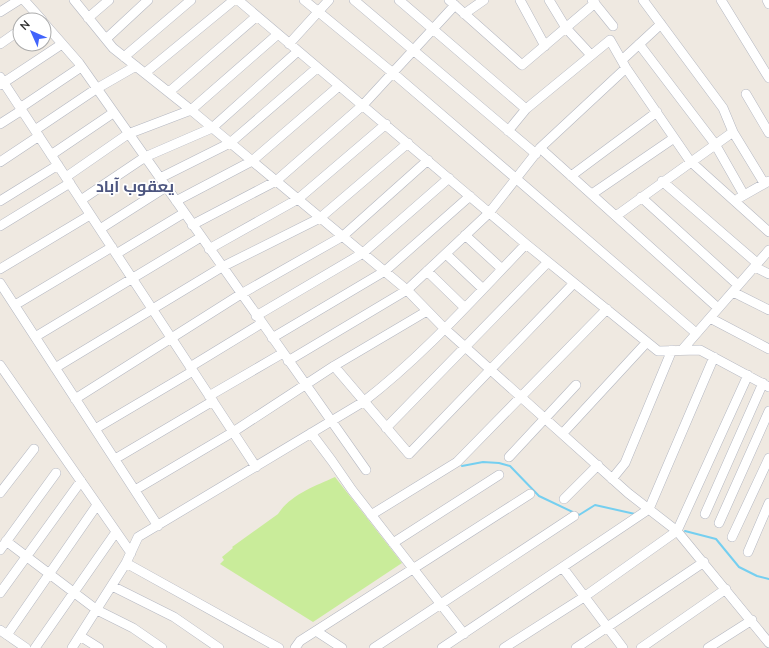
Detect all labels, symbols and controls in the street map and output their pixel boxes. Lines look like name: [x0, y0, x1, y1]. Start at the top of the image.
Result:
north arrow: [12, 12, 52, 52]
text: N: [17, 17, 33, 33]
district label: یعقوب آباد: [96, 176, 174, 198]

